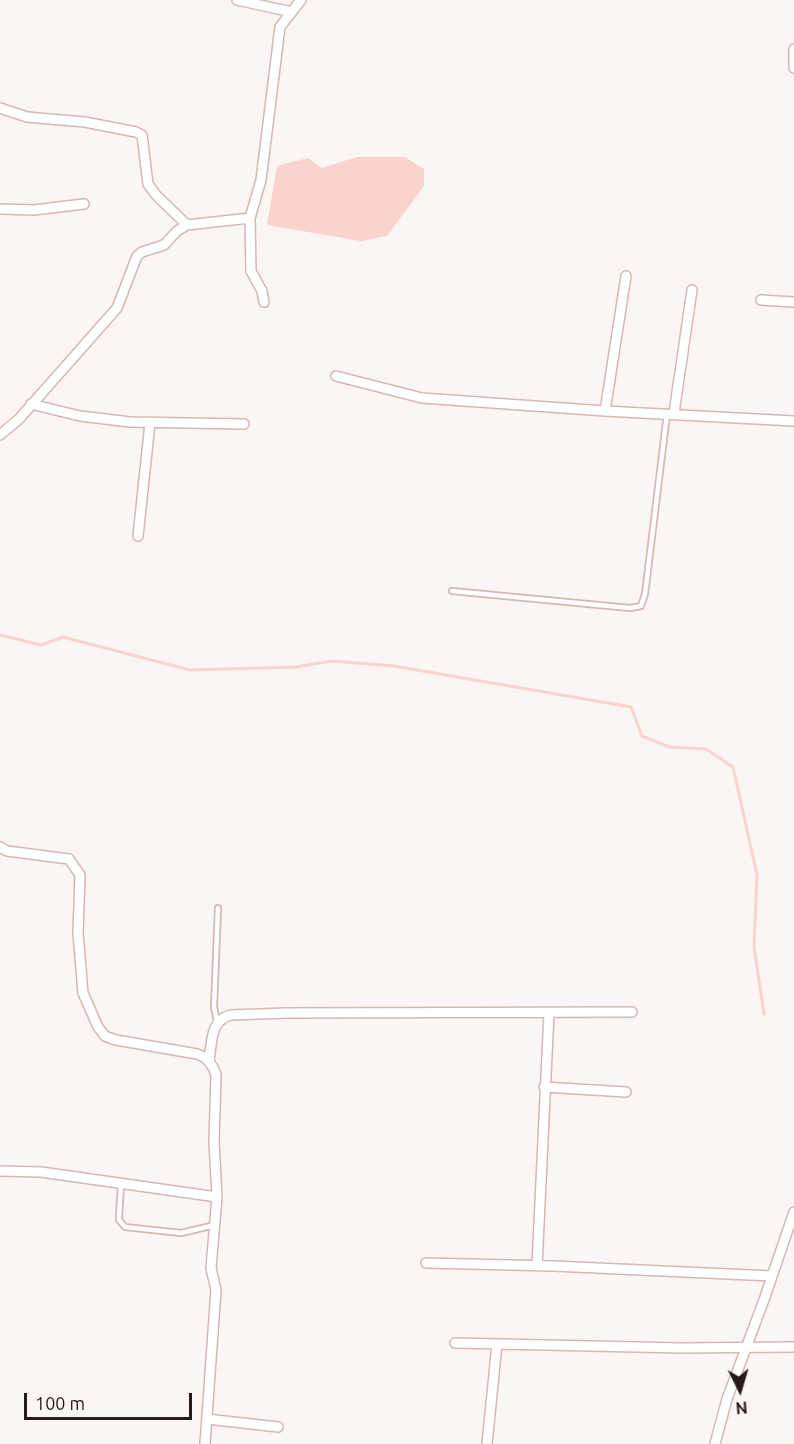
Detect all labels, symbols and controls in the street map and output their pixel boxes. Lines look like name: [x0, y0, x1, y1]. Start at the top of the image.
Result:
north arrow: [710, 1360, 770, 1420]
scale bar: [27, 1381, 195, 1419]
text: 100 m: [35, 1393, 85, 1413]
text: N: [735, 1398, 748, 1417]

